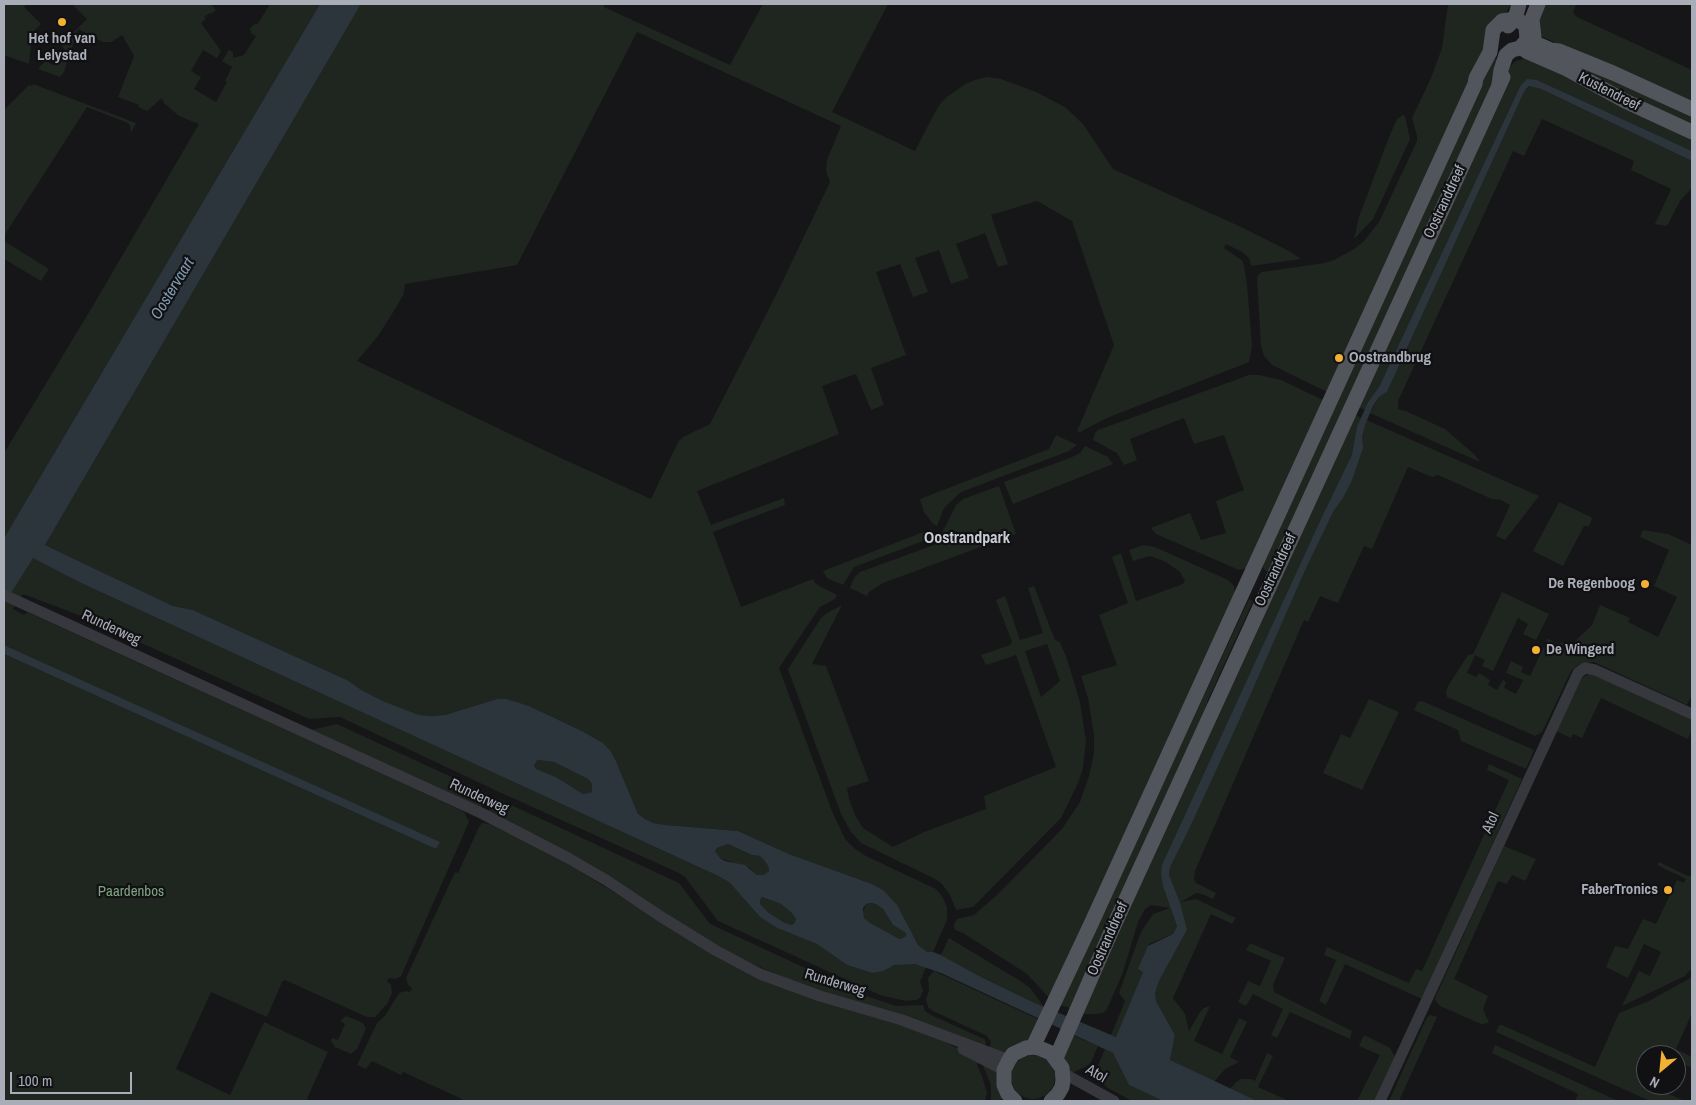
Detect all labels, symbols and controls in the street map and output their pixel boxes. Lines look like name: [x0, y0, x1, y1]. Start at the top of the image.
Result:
marker: Het hof van Lelystad: [56, 16, 68, 28]
place label: Het hof van Lelystad: [29, 30, 95, 65]
street label: Kustendreef: [1575, 69, 1643, 115]
street label: Oostranddreef: [1420, 163, 1470, 241]
water label: Oostervaart: [147, 255, 199, 323]
place label: Oostrandbrug: [1349, 349, 1431, 367]
marker: Oostrandbrug: [1333, 352, 1345, 364]
district label: Oostrandpark: [924, 529, 1010, 549]
street label: Oostranddreef: [1251, 531, 1301, 609]
place label: De Regenboog: [1548, 575, 1635, 593]
marker: De Regenboog: [1639, 578, 1651, 590]
street label: Runderweg: [79, 607, 143, 649]
place label: De Wingerd: [1546, 641, 1614, 659]
marker: De Wingerd: [1530, 644, 1542, 656]
street label: Runderweg: [447, 776, 511, 818]
street label: Atol: [1478, 810, 1504, 836]
place label: FaberTronics: [1581, 881, 1658, 899]
park label: Paardenbos: [98, 883, 164, 901]
marker: FaberTronics: [1662, 884, 1674, 896]
street label: Oostranddreef: [1084, 899, 1132, 979]
street label: Runderweg: [802, 965, 868, 1001]
north arrow: [1636, 1045, 1686, 1095]
street label: Atol: [1082, 1061, 1110, 1087]
scale bar: [12, 1062, 135, 1094]
text: 100 m: [18, 1070, 52, 1091]
text: N: [1647, 1072, 1662, 1092]

